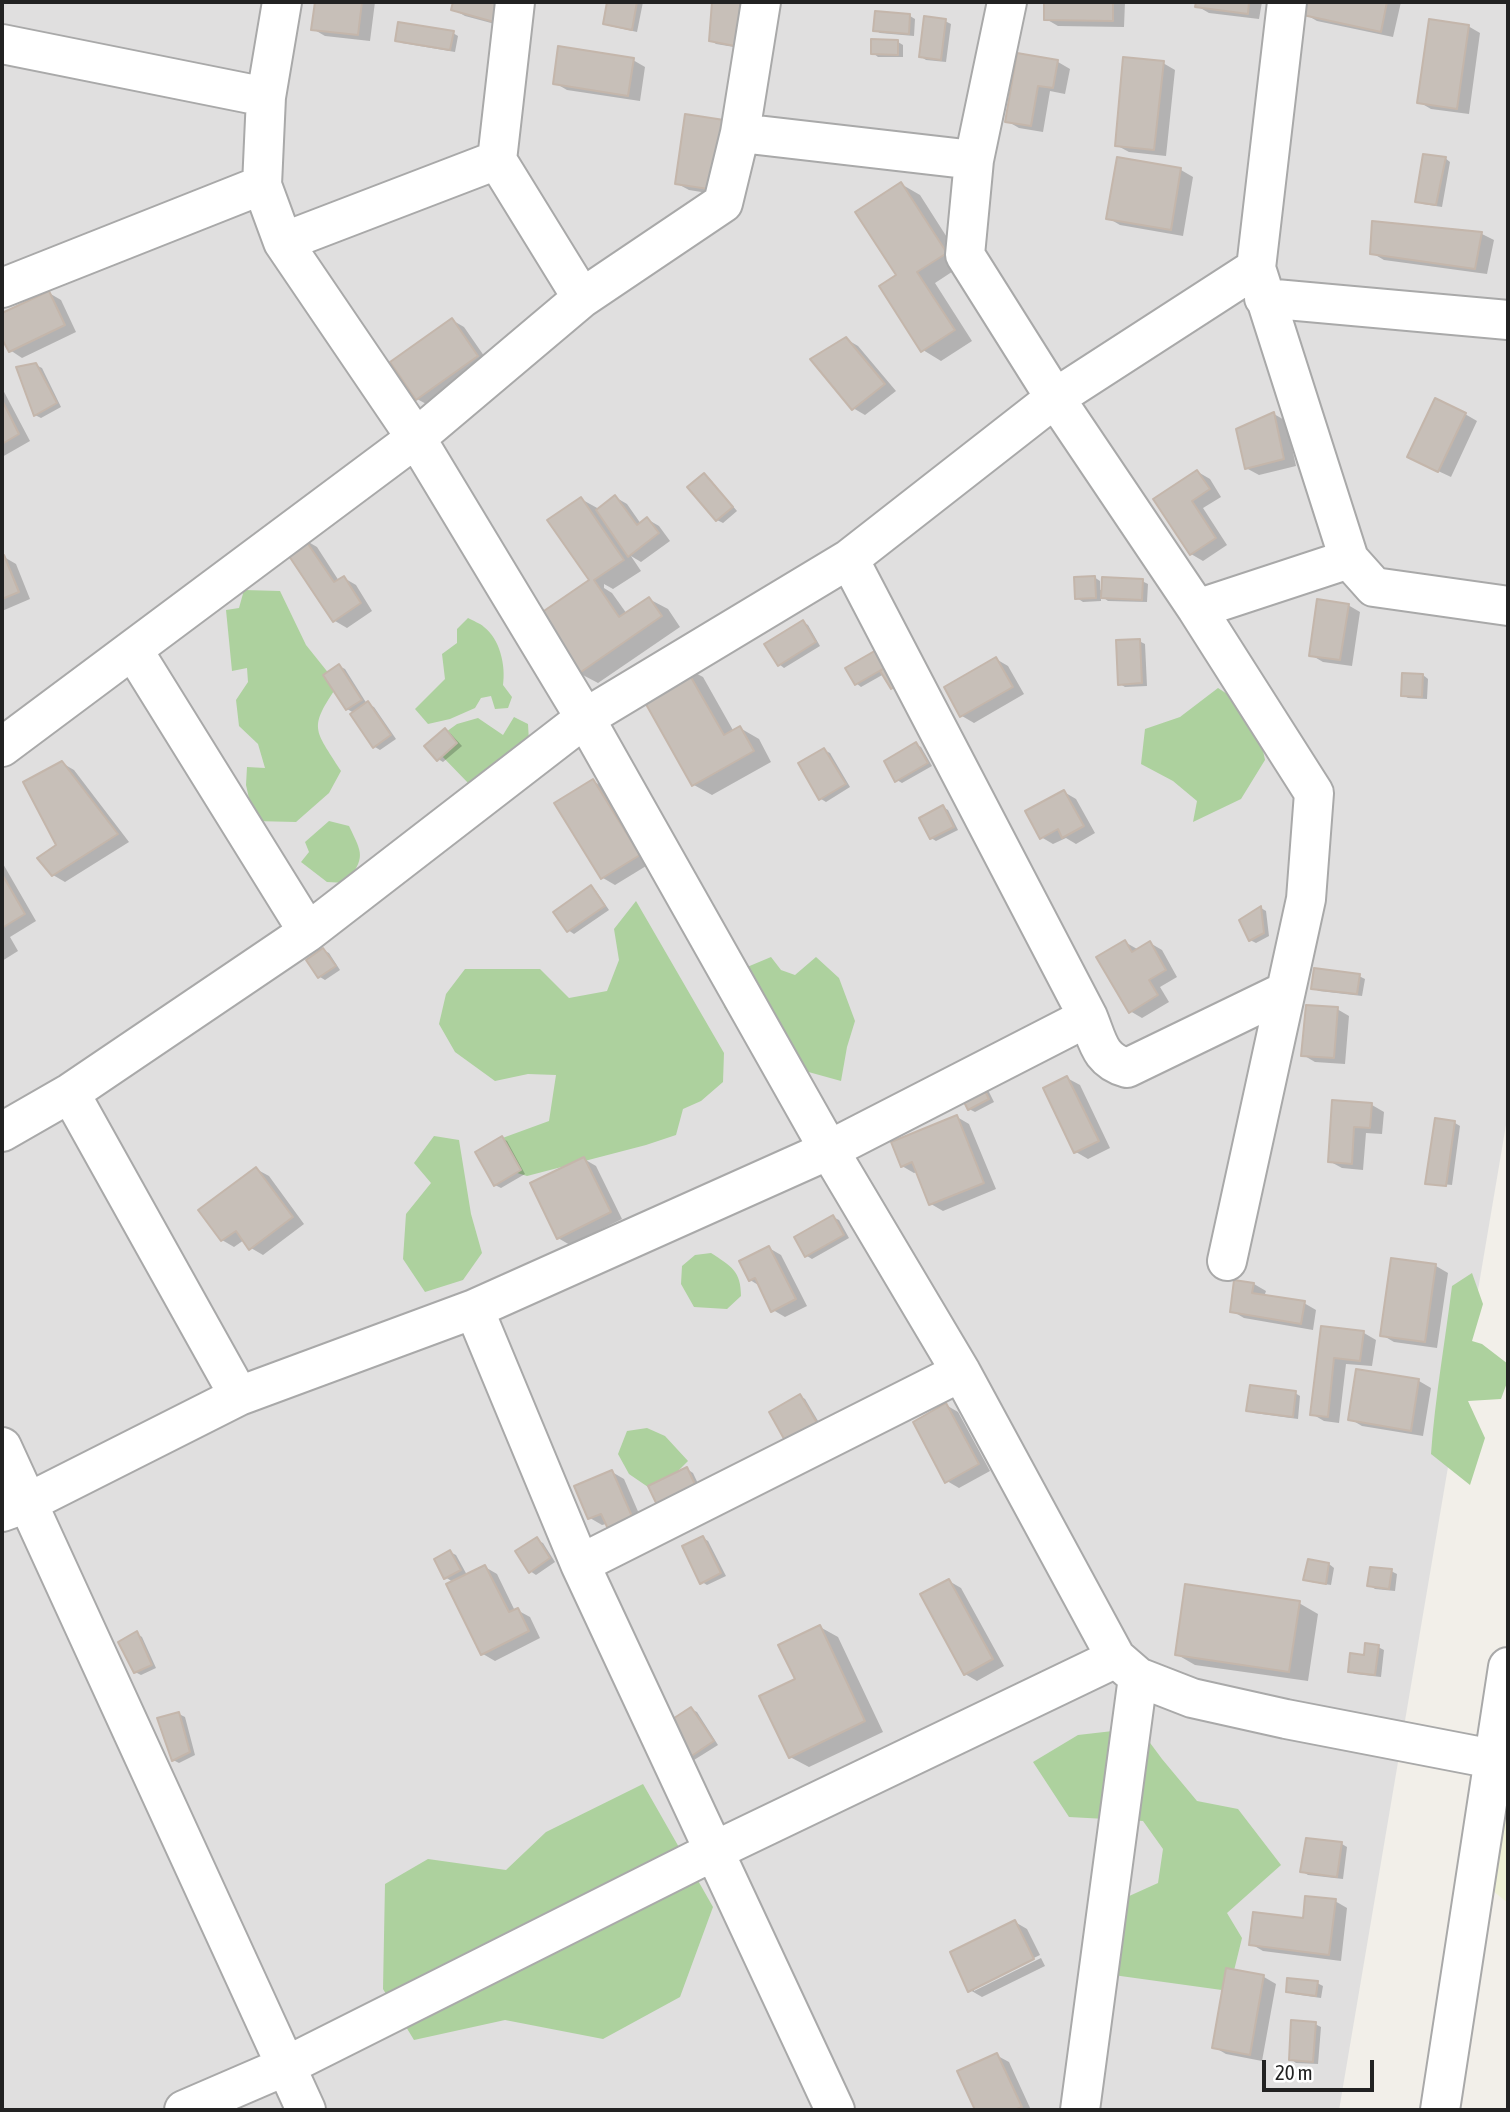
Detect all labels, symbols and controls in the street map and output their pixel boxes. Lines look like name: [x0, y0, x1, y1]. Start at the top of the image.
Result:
scale bar: [1265, 2046, 1377, 2090]
text: 20 m: [1275, 2060, 1313, 2084]

